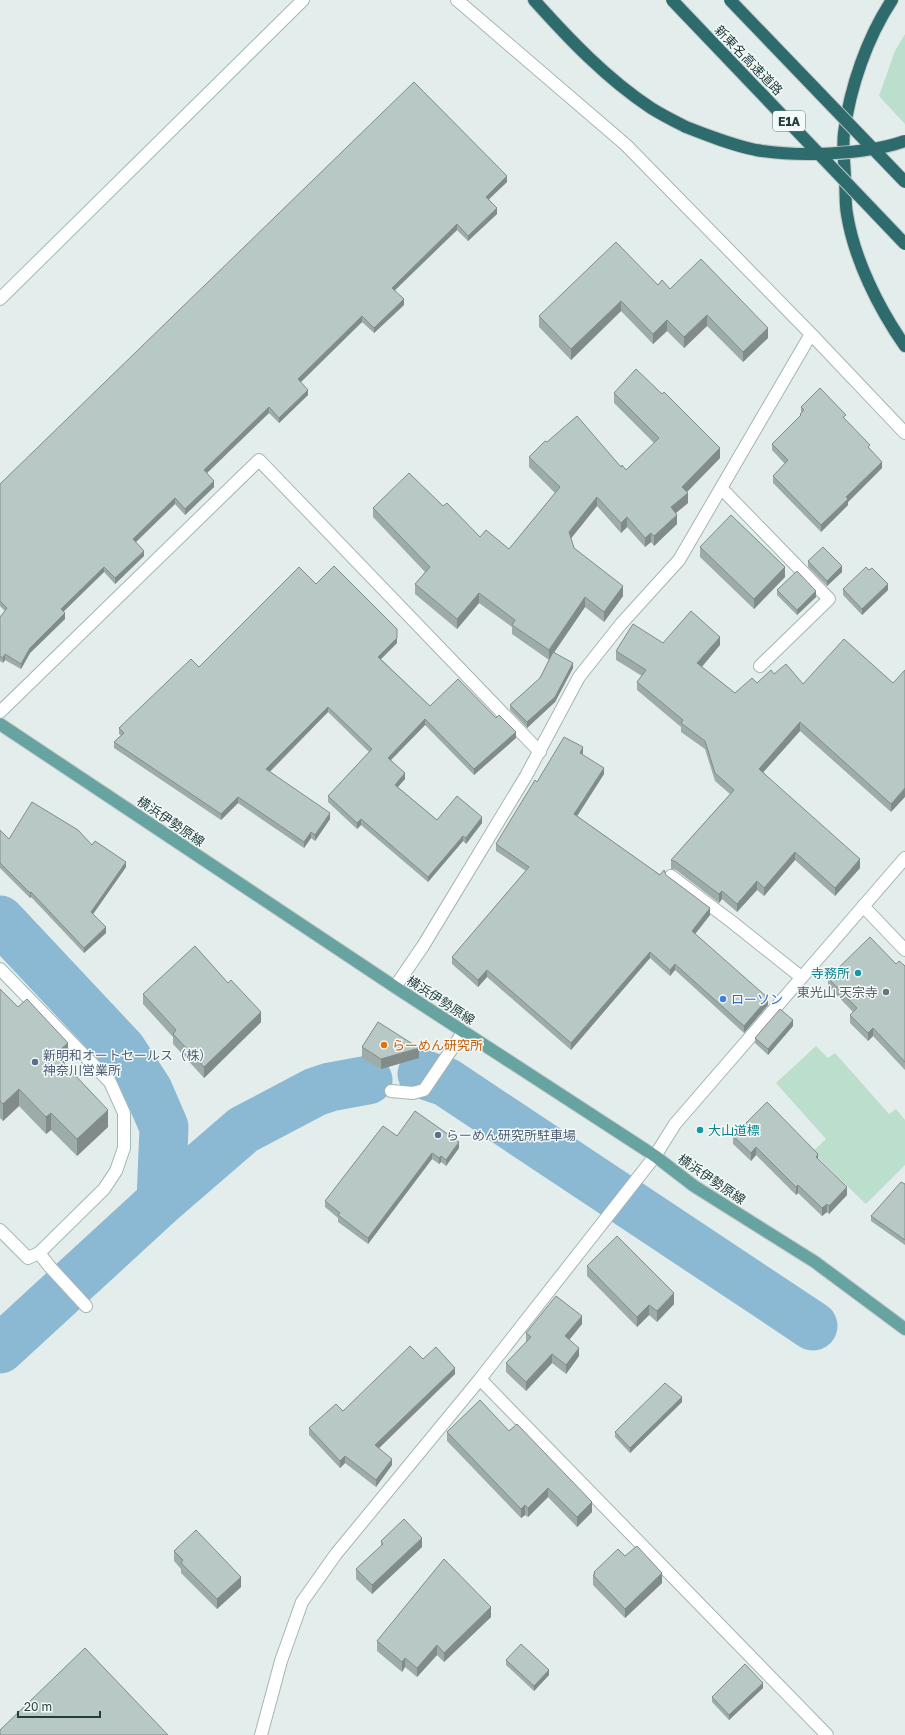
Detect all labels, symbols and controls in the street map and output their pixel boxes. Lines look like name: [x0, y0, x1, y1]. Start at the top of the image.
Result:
street label: 新東名高速道路: [712, 22, 786, 98]
road number: E1A: [773, 111, 805, 131]
street label: 横浜伊勢原線: [134, 793, 208, 849]
place label: 寺務所: [811, 965, 850, 981]
marker: 寺務所: [853, 968, 863, 978]
street label: 横浜伊勢原線: [404, 972, 478, 1028]
place label: 東光山 天宗寺: [797, 984, 878, 1000]
marker: 東光山 天宗寺: [881, 987, 891, 997]
place label: ローソン: [731, 991, 783, 1007]
marker: ローソン: [718, 994, 728, 1004]
place label: らーめん研究所: [392, 1037, 483, 1053]
marker: らーめん研究所: [379, 1040, 389, 1050]
place label: 新明和オートセールス（株） 神奈川営業所: [43, 1047, 212, 1078]
marker: 新明和オートセールス（株） 神奈川営業所: [30, 1057, 40, 1067]
place label: 大山道標: [708, 1122, 760, 1138]
marker: 大山道標: [695, 1125, 705, 1135]
place label: らーめん研究所駐車場: [446, 1127, 576, 1143]
marker: らーめん研究所駐車場: [433, 1130, 443, 1140]
street label: 横浜伊勢原線: [675, 1151, 749, 1207]
scale bar: [18, 1693, 100, 1719]
text: 20 m: [24, 1699, 52, 1714]

